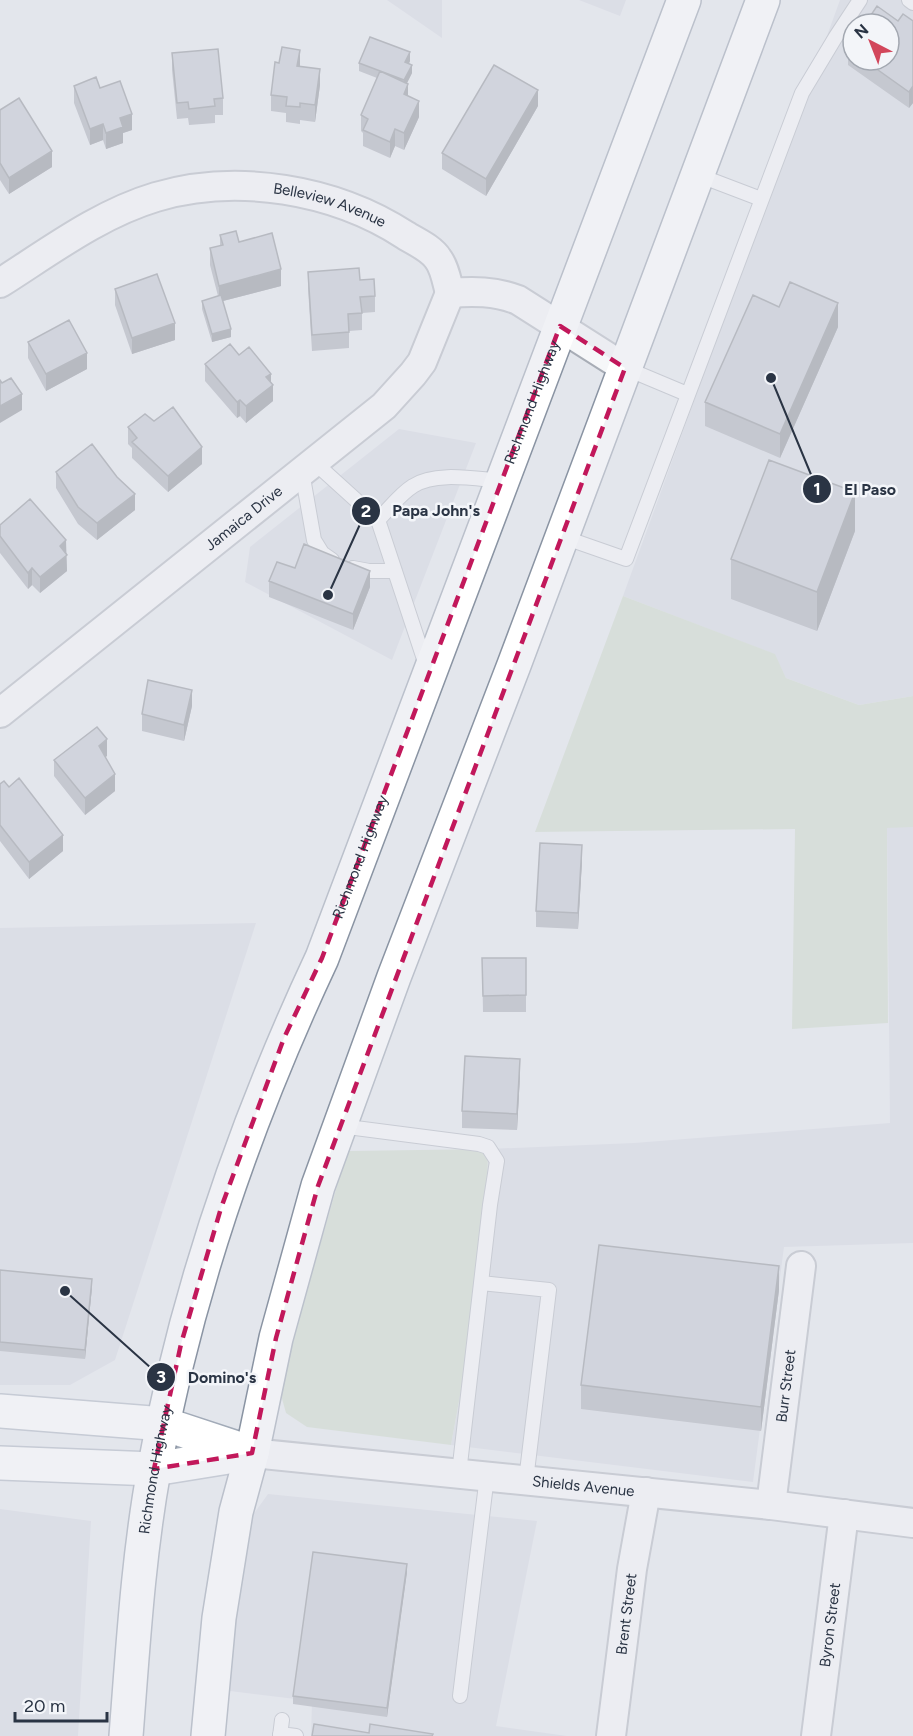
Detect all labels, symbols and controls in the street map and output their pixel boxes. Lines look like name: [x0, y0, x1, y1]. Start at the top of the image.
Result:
north arrow: [841, 12, 901, 72]
text: N: [850, 20, 872, 42]
street label: Belleview Avenue: [272, 179, 389, 231]
street label: Richmond Highway: [500, 338, 564, 467]
callout: El Paso: [802, 472, 908, 506]
text: 1: [813, 478, 821, 500]
text: El Paso: [844, 480, 896, 499]
street label: Jamaica Drive: [202, 482, 286, 554]
callout: Papa John's: [351, 494, 492, 528]
text: 2: [361, 500, 371, 522]
text: Papa John's: [392, 501, 480, 520]
street label: Richmond Highway: [329, 793, 392, 921]
street label: Burr Street: [772, 1348, 799, 1424]
callout: Domino's: [146, 1360, 268, 1394]
text: 3: [156, 1366, 166, 1388]
text: Domino's: [188, 1368, 257, 1387]
street label: Richmond Highway: [135, 1404, 176, 1535]
street label: Shields Avenue: [531, 1472, 635, 1500]
street label: Brent Street: [612, 1572, 640, 1656]
street label: Byron Street: [816, 1581, 844, 1668]
scale bar: [15, 1685, 106, 1723]
text: 20 m: [24, 1695, 65, 1717]

